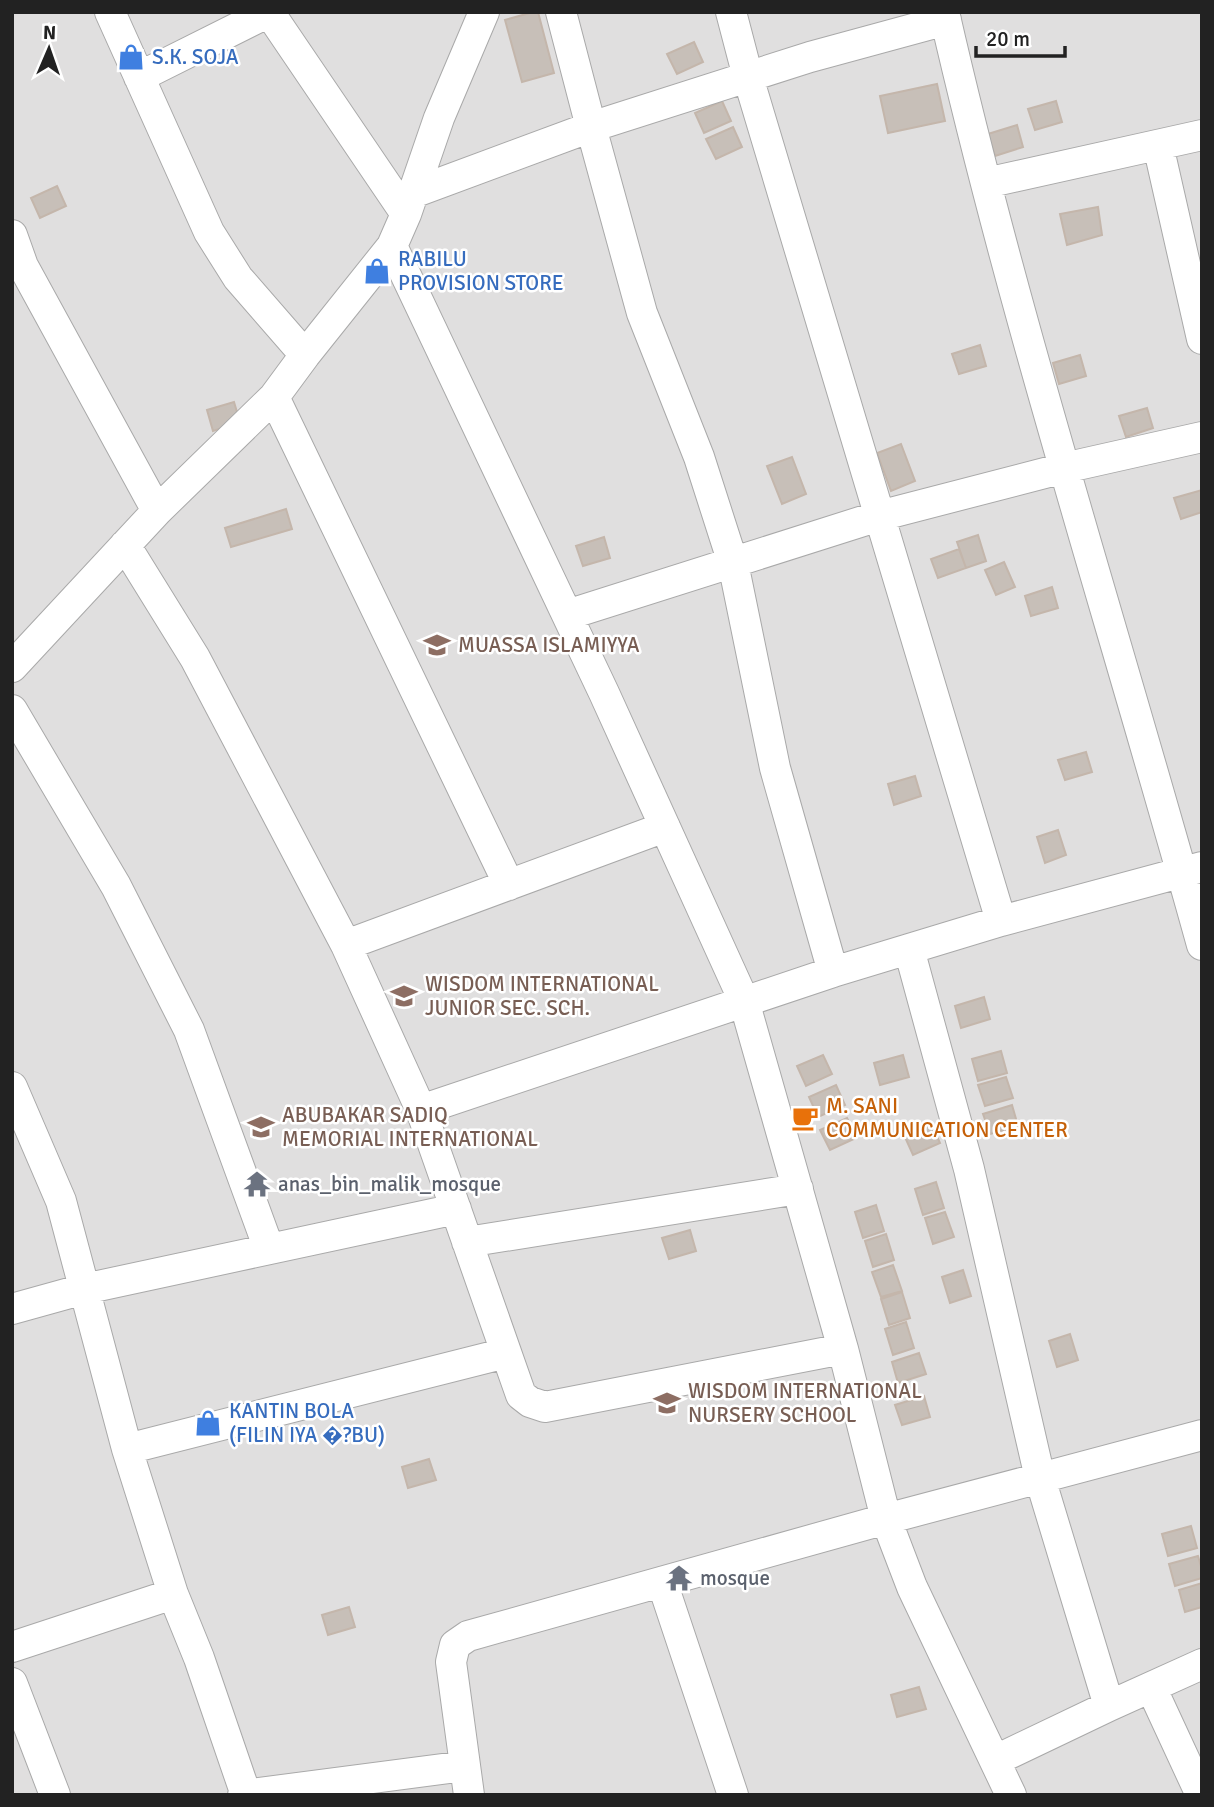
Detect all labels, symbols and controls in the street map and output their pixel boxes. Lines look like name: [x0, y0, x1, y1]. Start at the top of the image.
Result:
north arrow: [14, 14, 84, 84]
scale bar: [976, 14, 1065, 58]
text: N: [43, 21, 57, 45]
text: 20 m: [986, 26, 1030, 52]
shop icon: S.K. SOJA: [116, 42, 146, 72]
place label: S.K. SOJA: [152, 44, 239, 70]
place label: RABILU PROVISION STORE: [398, 246, 564, 296]
shop icon: RABILU PROVISION STORE: [362, 256, 392, 286]
school or university icon: MUASSA ISLAMIYYA: [422, 630, 452, 660]
place label: MUASSA ISLAMIYYA: [458, 632, 640, 658]
place label: WISDOM INTERNATIONAL JUNIOR SEC. SCH.: [425, 971, 659, 1021]
school or university icon: WISDOM INTERNATIONAL JUNIOR SEC. SCH.: [389, 981, 419, 1011]
place label: M. SANI COMMUNICATION CENTER: [826, 1093, 1068, 1143]
place label: ABUBAKAR SADIQ MEMORIAL INTERNATIONAL: [282, 1102, 538, 1152]
cafe icon: M. SANI COMMUNICATION CENTER: [790, 1103, 820, 1133]
school or university icon: ABUBAKAR SADIQ MEMORIAL INTERNATIONAL: [246, 1112, 276, 1142]
temple icon: anas_bin_malik_mosque: [242, 1169, 272, 1199]
place label: anas_bin_malik_mosque: [278, 1171, 501, 1197]
place label: WISDOM INTERNATIONAL NURSERY SCHOOL: [688, 1378, 922, 1428]
school or university icon: WISDOM INTERNATIONAL NURSERY SCHOOL: [652, 1388, 682, 1418]
place label: KANTIN BOLA (FILIN IYA �?BU): [229, 1398, 385, 1448]
shop icon: KANTIN BOLA (FILIN IYA �?BU): [193, 1408, 223, 1438]
temple icon: mosque: [664, 1563, 694, 1593]
place label: mosque: [700, 1565, 770, 1591]

